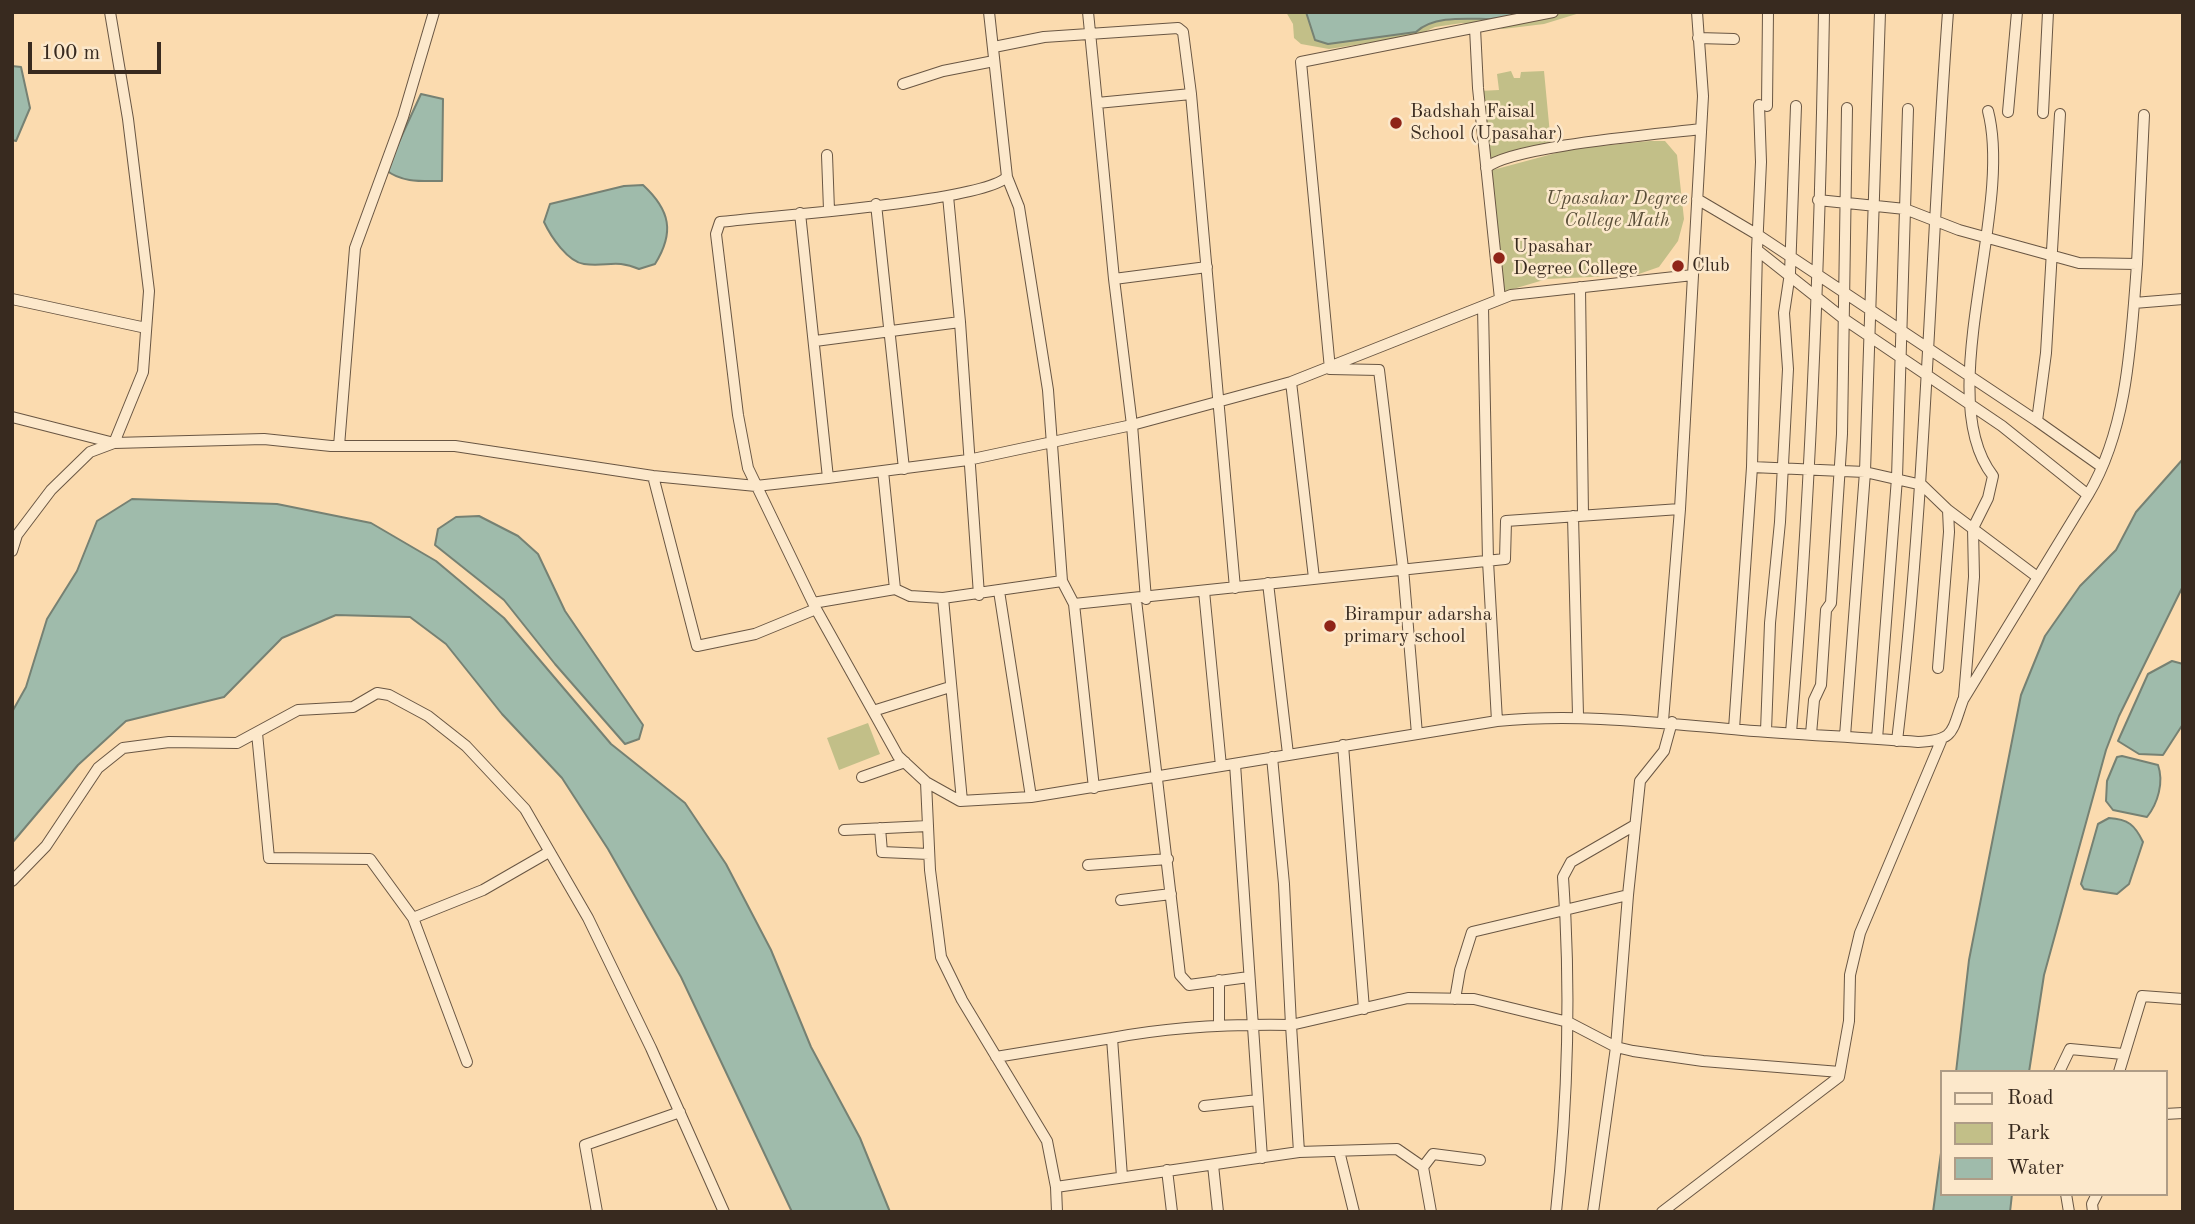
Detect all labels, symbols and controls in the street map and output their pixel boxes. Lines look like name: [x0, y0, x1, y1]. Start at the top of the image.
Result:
scale bar: [32, 28, 164, 72]
text: 100 m: [41, 43, 100, 64]
place label: Badshah Faisal School (Upasahar): [1410, 101, 1563, 145]
marker: Badshah Faisal School (Upasahar): [1388, 115, 1404, 131]
park label: Upasahar Degree College Math: [1546, 188, 1688, 232]
place label: Upasahar Degree College: [1513, 236, 1638, 280]
marker: Upasahar Degree College: [1491, 250, 1507, 266]
place label: Club: [1692, 255, 1730, 277]
marker: Club: [1670, 258, 1686, 274]
place label: Birampur adarsha primary school: [1344, 604, 1492, 648]
marker: Birampur adarsha primary school: [1322, 618, 1338, 634]
legend: [1940, 1070, 2167, 1196]
text: Road: [2007, 1088, 2054, 1109]
text: Park: [2007, 1123, 2050, 1144]
text: Water: [2007, 1158, 2064, 1179]

